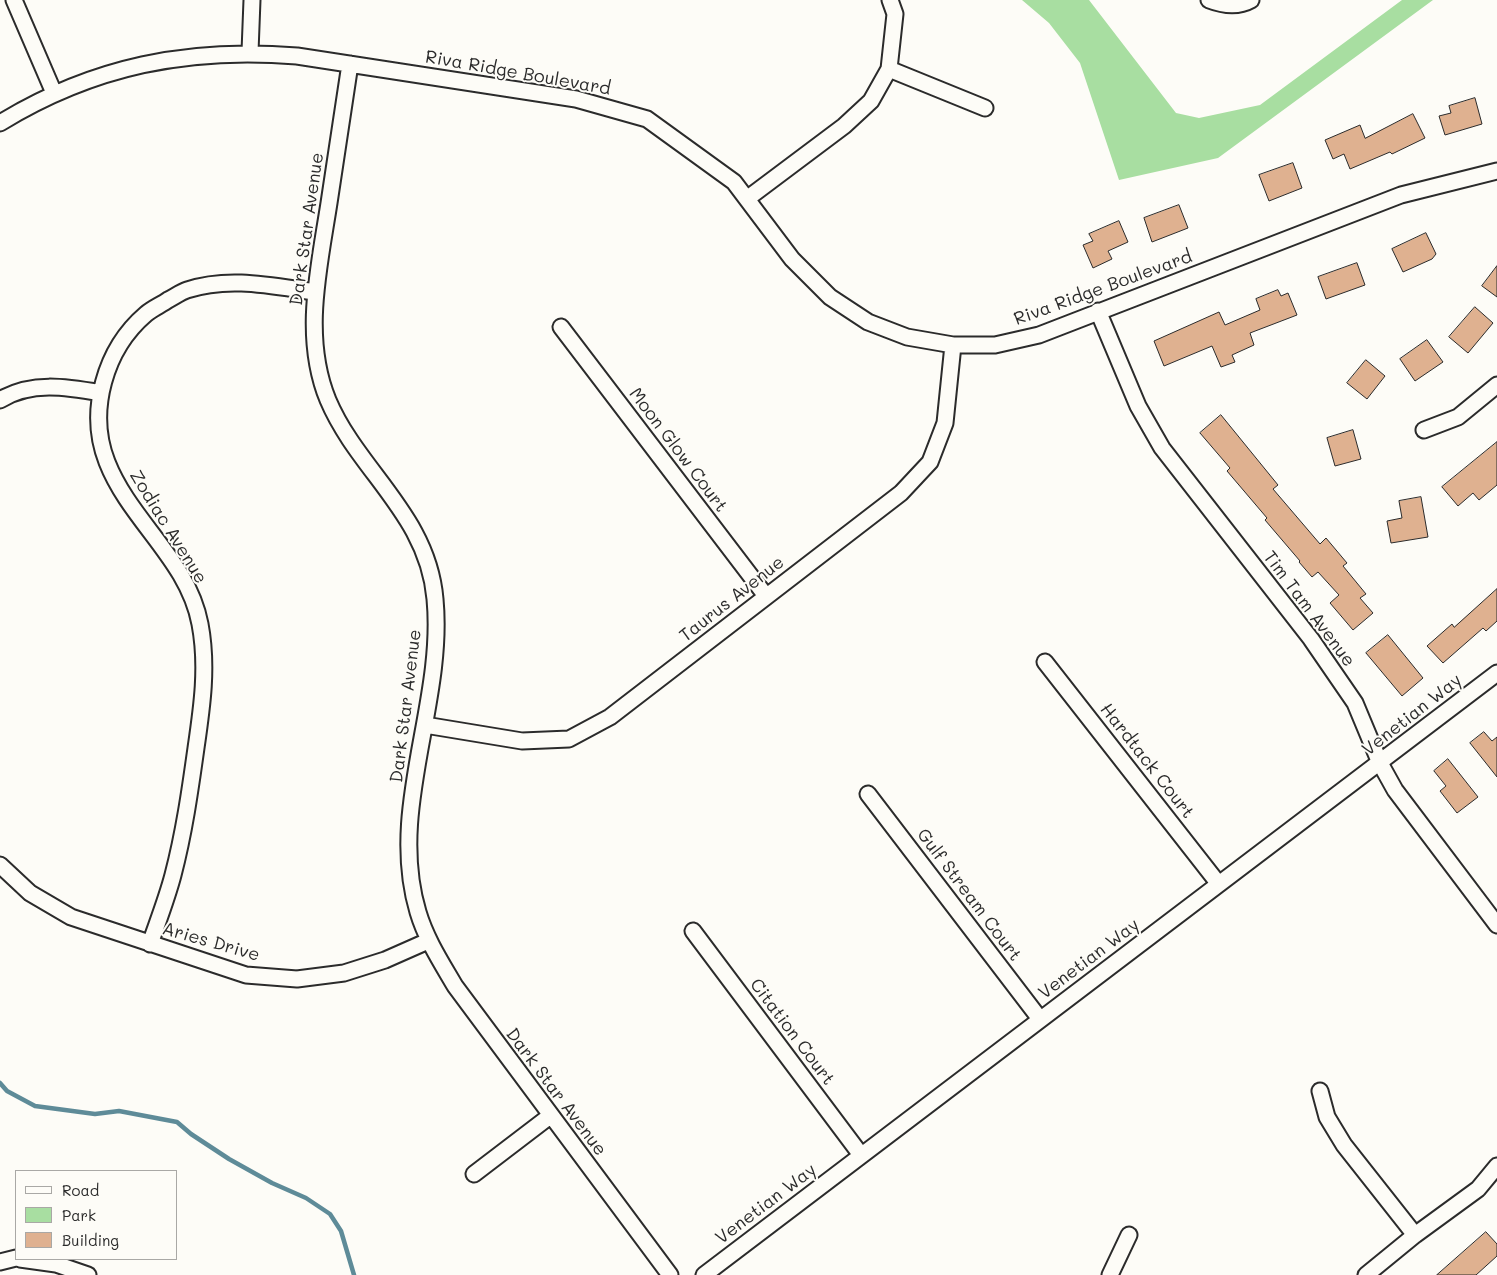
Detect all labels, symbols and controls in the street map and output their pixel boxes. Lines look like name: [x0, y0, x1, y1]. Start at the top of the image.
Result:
street label: Riva Ridge Boulevard: [424, 46, 612, 100]
street label: Dark Star Avenue: [286, 151, 328, 307]
street label: Riva Ridge Boulevard: [1011, 246, 1195, 330]
street label: Moon Glow Court: [624, 384, 732, 516]
street label: Zodiac Avenue: [125, 466, 211, 588]
street label: Tim Tam Avenue: [1258, 547, 1360, 671]
street label: Taurus Avenue: [675, 551, 789, 647]
street label: Dark Star Avenue: [386, 628, 426, 784]
street label: Venetian Way: [1358, 669, 1466, 761]
street label: Hardtack Court: [1095, 699, 1199, 823]
street label: Gulf Stream Court: [912, 824, 1026, 966]
street label: Venetian Way: [1034, 914, 1144, 1004]
street label: Aries Drive: [160, 918, 262, 966]
street label: Citation Court: [745, 975, 839, 1089]
street label: Dark Star Avenue: [501, 1024, 611, 1160]
street label: Venetian Way: [711, 1159, 821, 1249]
legend: [15, 1170, 178, 1260]
text: Road: [62, 1180, 99, 1200]
text: Park: [62, 1205, 96, 1225]
text: Building: [62, 1230, 119, 1250]

